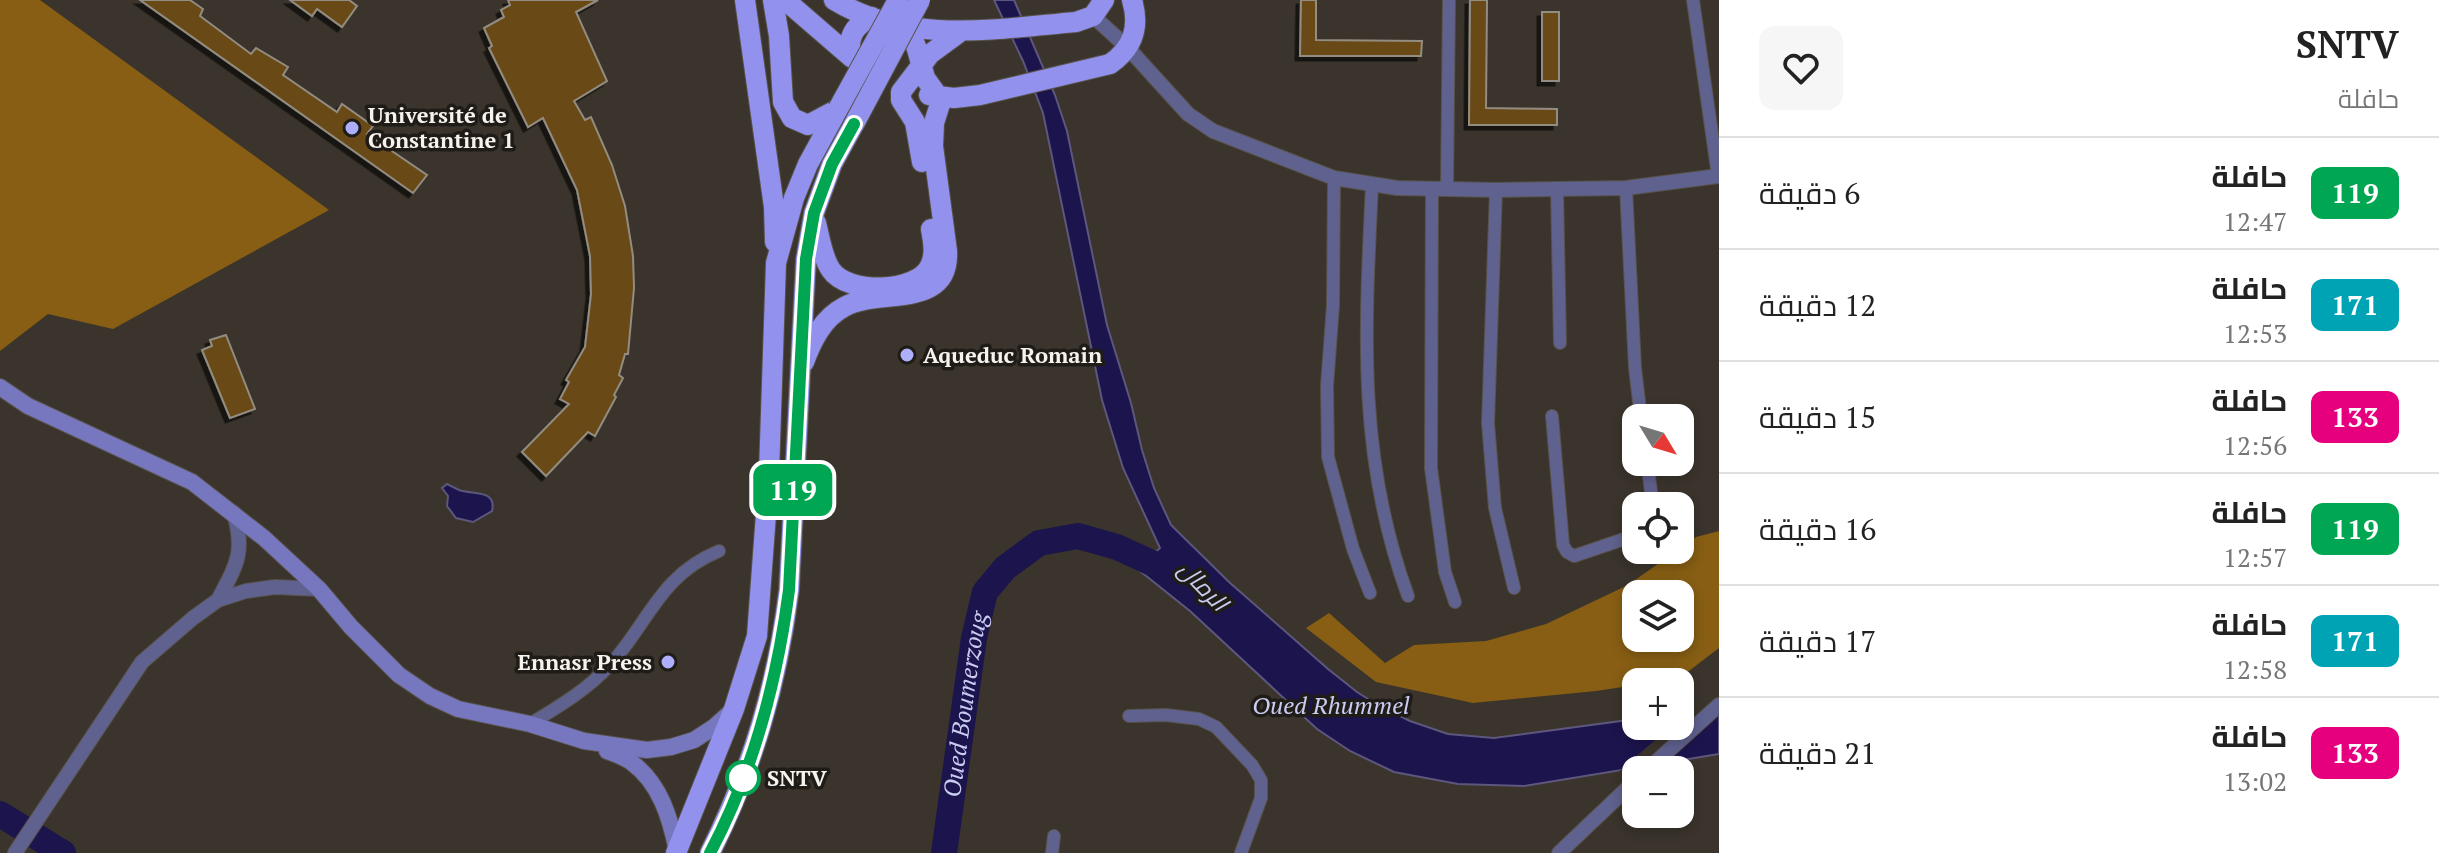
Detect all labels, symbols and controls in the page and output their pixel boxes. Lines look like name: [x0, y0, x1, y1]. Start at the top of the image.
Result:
text: SNTV: [2296, 19, 2399, 69]
button: heart: [1759, 26, 1843, 110]
text: حافلة: [2338, 81, 2399, 115]
place label: Université de Constantine 1: [368, 100, 515, 154]
marker: Université de Constantine 1: [343, 119, 361, 137]
text: حافلة: [2212, 156, 2287, 196]
text: 6 دقيقة: [1759, 173, 1860, 213]
text: 119: [2331, 174, 2379, 211]
text: 12:47: [2223, 204, 2287, 238]
text: حافلة: [2212, 268, 2287, 308]
text: 12 دقيقة: [1759, 285, 1876, 325]
text: 171: [2331, 286, 2379, 323]
text: 12:53: [2223, 316, 2287, 350]
place label: Aqueduc Romain: [923, 340, 1102, 369]
marker: Aqueduc Romain: [898, 346, 916, 364]
text: حافلة: [2212, 380, 2287, 420]
text: 15 دقيقة: [1759, 397, 1876, 437]
text: 133: [2331, 398, 2379, 435]
north arrow: [1622, 404, 1694, 476]
map controls: [1622, 404, 1694, 828]
text: 12:56: [2223, 428, 2287, 462]
line badge: 119: [747, 464, 839, 516]
text: 119: [769, 471, 817, 508]
button: locate: [1622, 492, 1694, 564]
text: حافلة: [2212, 492, 2287, 532]
text: 16 دقيقة: [1759, 509, 1876, 549]
text: 119: [2331, 510, 2379, 547]
text: 12:57: [2223, 540, 2287, 574]
water label: الرمال: [1172, 553, 1237, 619]
button: layers: [1622, 580, 1694, 652]
text: حافلة: [2212, 604, 2287, 644]
water label: Oued Boumerzoug: [935, 607, 995, 799]
text: 17 دقيقة: [1759, 621, 1876, 661]
text: 171: [2331, 622, 2379, 659]
place label: Ennasr Press: [518, 647, 652, 676]
text: 12:58: [2223, 652, 2287, 686]
marker: Ennasr Press: [659, 653, 677, 671]
button: +: [1622, 668, 1694, 740]
water label: Oued Rhummel: [1252, 689, 1410, 721]
text: حافلة: [2212, 716, 2287, 756]
text: 21 دقيقة: [1759, 733, 1876, 773]
text: 133: [2331, 734, 2379, 771]
button: −: [1622, 756, 1694, 828]
marker: SNTV: [726, 761, 760, 795]
place label: SNTV: [767, 763, 828, 792]
text: 13:02: [2223, 764, 2287, 798]

